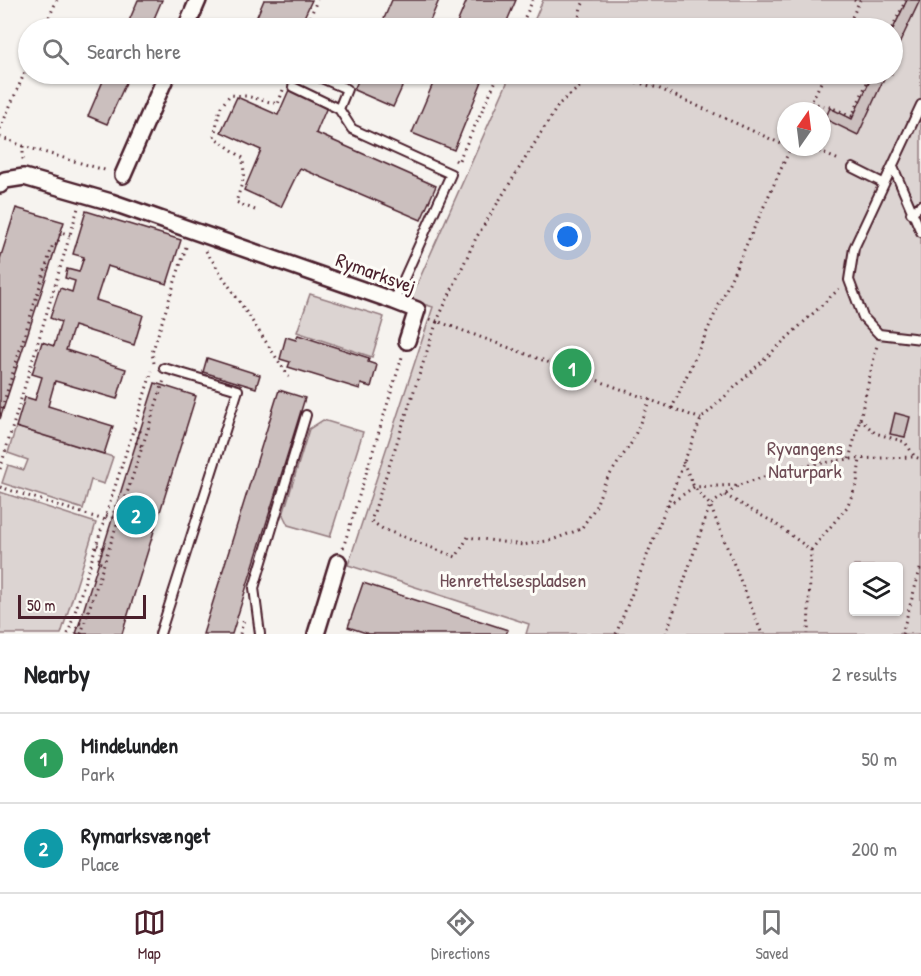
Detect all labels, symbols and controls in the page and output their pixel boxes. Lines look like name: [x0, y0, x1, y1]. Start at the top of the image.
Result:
search box: [18, 18, 903, 84]
icon: search: [39, 35, 72, 68]
text: Search here: [87, 36, 181, 66]
north arrow: [777, 102, 831, 156]
your location: [553, 222, 582, 251]
street label: Rymarksvej: [332, 246, 420, 299]
pin: 1: [552, 346, 592, 391]
park label: Ryvangens Naturpark: [767, 434, 843, 484]
pin: 2: [116, 492, 156, 538]
map controls: [849, 562, 903, 616]
button: layers: [849, 562, 903, 616]
park label: Henrettelsespladsen: [440, 566, 586, 593]
scale bar: [18, 592, 146, 620]
text: 50 m: [27, 594, 56, 616]
text: Nearby: [24, 656, 90, 691]
text: 2 results: [832, 660, 897, 687]
text: Mindelunden: [81, 730, 178, 760]
text: 1: [40, 745, 47, 772]
text: 50 m: [861, 745, 897, 772]
text: Park: [81, 760, 114, 787]
text: Rymarksvænget: [81, 820, 210, 850]
text: 2: [39, 835, 48, 862]
text: 200 m: [852, 835, 897, 862]
text: Place: [81, 850, 120, 877]
tab: Map: [133, 906, 166, 964]
tab: Directions: [431, 906, 490, 964]
tab: Saved: [755, 906, 788, 964]

